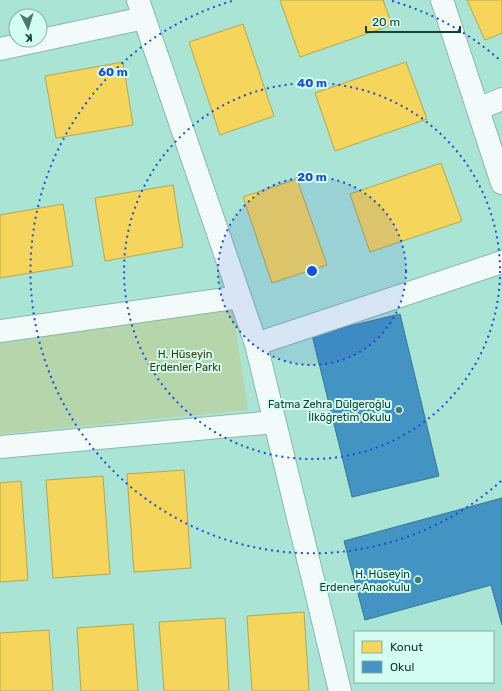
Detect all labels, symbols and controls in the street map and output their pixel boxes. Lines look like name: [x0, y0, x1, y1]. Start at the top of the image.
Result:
north arrow: [8, 8, 48, 48]
scale bar: [366, 8, 460, 34]
text: 20 m: [372, 15, 400, 29]
text: K: [24, 31, 33, 44]
text: 60 m: [98, 65, 128, 79]
text: 40 m: [297, 76, 327, 90]
text: 20 m: [297, 170, 327, 184]
centre of rings: [305, 264, 319, 278]
park label: H. Hüseyin Erdenler Parkı: [149, 348, 221, 374]
place label: Fatma Zehra Dülgeroğlu İlköğretim Okulu: [268, 398, 391, 424]
marker: Fatma Zehra Dülgeroğlu İlköğretim Okulu: [394, 405, 404, 415]
place label: H. Hüseyin Erdener Anaokulu: [319, 568, 410, 594]
marker: H. Hüseyin Erdener Anaokulu: [413, 575, 423, 585]
legend: [354, 631, 494, 683]
text: Konut: [390, 640, 423, 654]
text: Okul: [390, 660, 415, 674]

